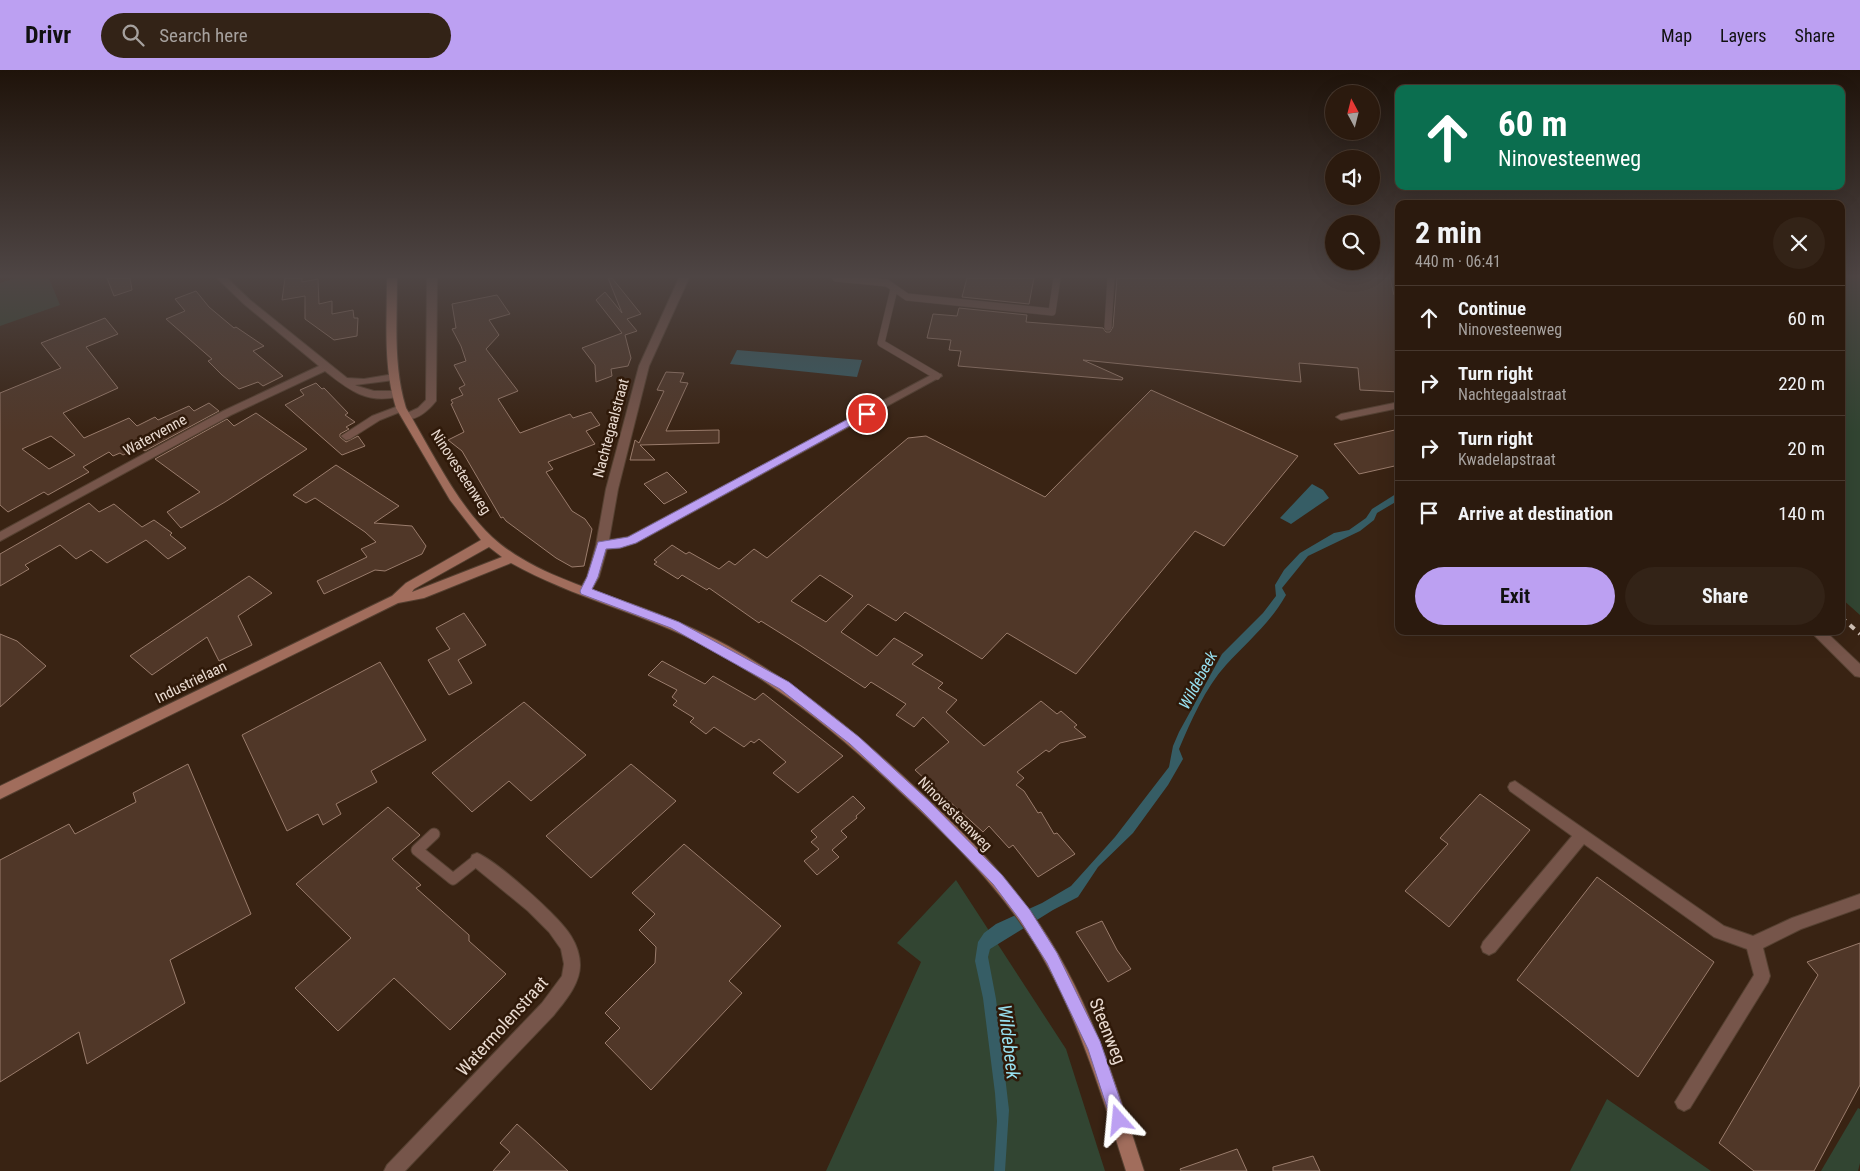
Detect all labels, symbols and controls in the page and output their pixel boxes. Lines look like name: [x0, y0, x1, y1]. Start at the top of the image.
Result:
search box: [101, 13, 451, 58]
text: Drivr: [25, 21, 71, 49]
icon: search: [119, 21, 147, 49]
text: Search here: [159, 24, 248, 47]
text: Map: [1661, 25, 1692, 46]
text: Layers: [1720, 25, 1767, 46]
text: Share: [1795, 25, 1835, 46]
north arrow: [1325, 85, 1380, 140]
map controls: [1325, 85, 1380, 270]
text: 60 m: [1498, 104, 1567, 145]
icon: ahead: [1415, 105, 1480, 170]
text: Ninovesteenweg: [1498, 146, 1641, 171]
button: sound: [1325, 150, 1380, 205]
button: search: [1325, 215, 1380, 270]
text: 2 min: [1415, 215, 1482, 250]
button: close: [1773, 217, 1825, 269]
text: 440 m · 06:41: [1415, 252, 1501, 271]
text: Continue: [1458, 297, 1526, 320]
icon: ahead: [1415, 304, 1443, 332]
text: 60 m: [1788, 307, 1825, 330]
text: Ninovesteenweg: [1458, 320, 1562, 339]
text: Turn right: [1458, 362, 1533, 385]
icon: right: [1415, 369, 1443, 397]
text: 220 m: [1778, 372, 1825, 395]
street label: Nachtegaalstraat: [589, 377, 633, 479]
text: Nachtegaalstraat: [1458, 385, 1566, 404]
pin: [846, 393, 888, 435]
icon: arrive: [853, 400, 881, 428]
street label: Watervenne: [120, 410, 190, 460]
street label: Ninovesteenweg: [427, 426, 495, 518]
text: Turn right: [1458, 427, 1533, 450]
icon: right: [1415, 434, 1443, 462]
text: 20 m: [1788, 437, 1825, 460]
text: Kwadelapstraat: [1458, 450, 1556, 469]
icon: arrive: [1415, 499, 1443, 527]
text: Arrive at destination: [1458, 502, 1613, 525]
text: 140 m: [1778, 502, 1825, 525]
button: Exit: [1415, 567, 1615, 625]
button: Share: [1625, 567, 1825, 625]
water label: Wildebeek: [1175, 647, 1222, 712]
street label: Industrielaan: [152, 657, 230, 707]
street label: Ninovesteenweg: [914, 773, 996, 855]
street label: Watermolenstraat: [452, 972, 552, 1080]
street label: Steenweg: [1085, 995, 1131, 1067]
water label: Wildebeek: [993, 1003, 1025, 1081]
position arrow: [1092, 1093, 1144, 1145]

